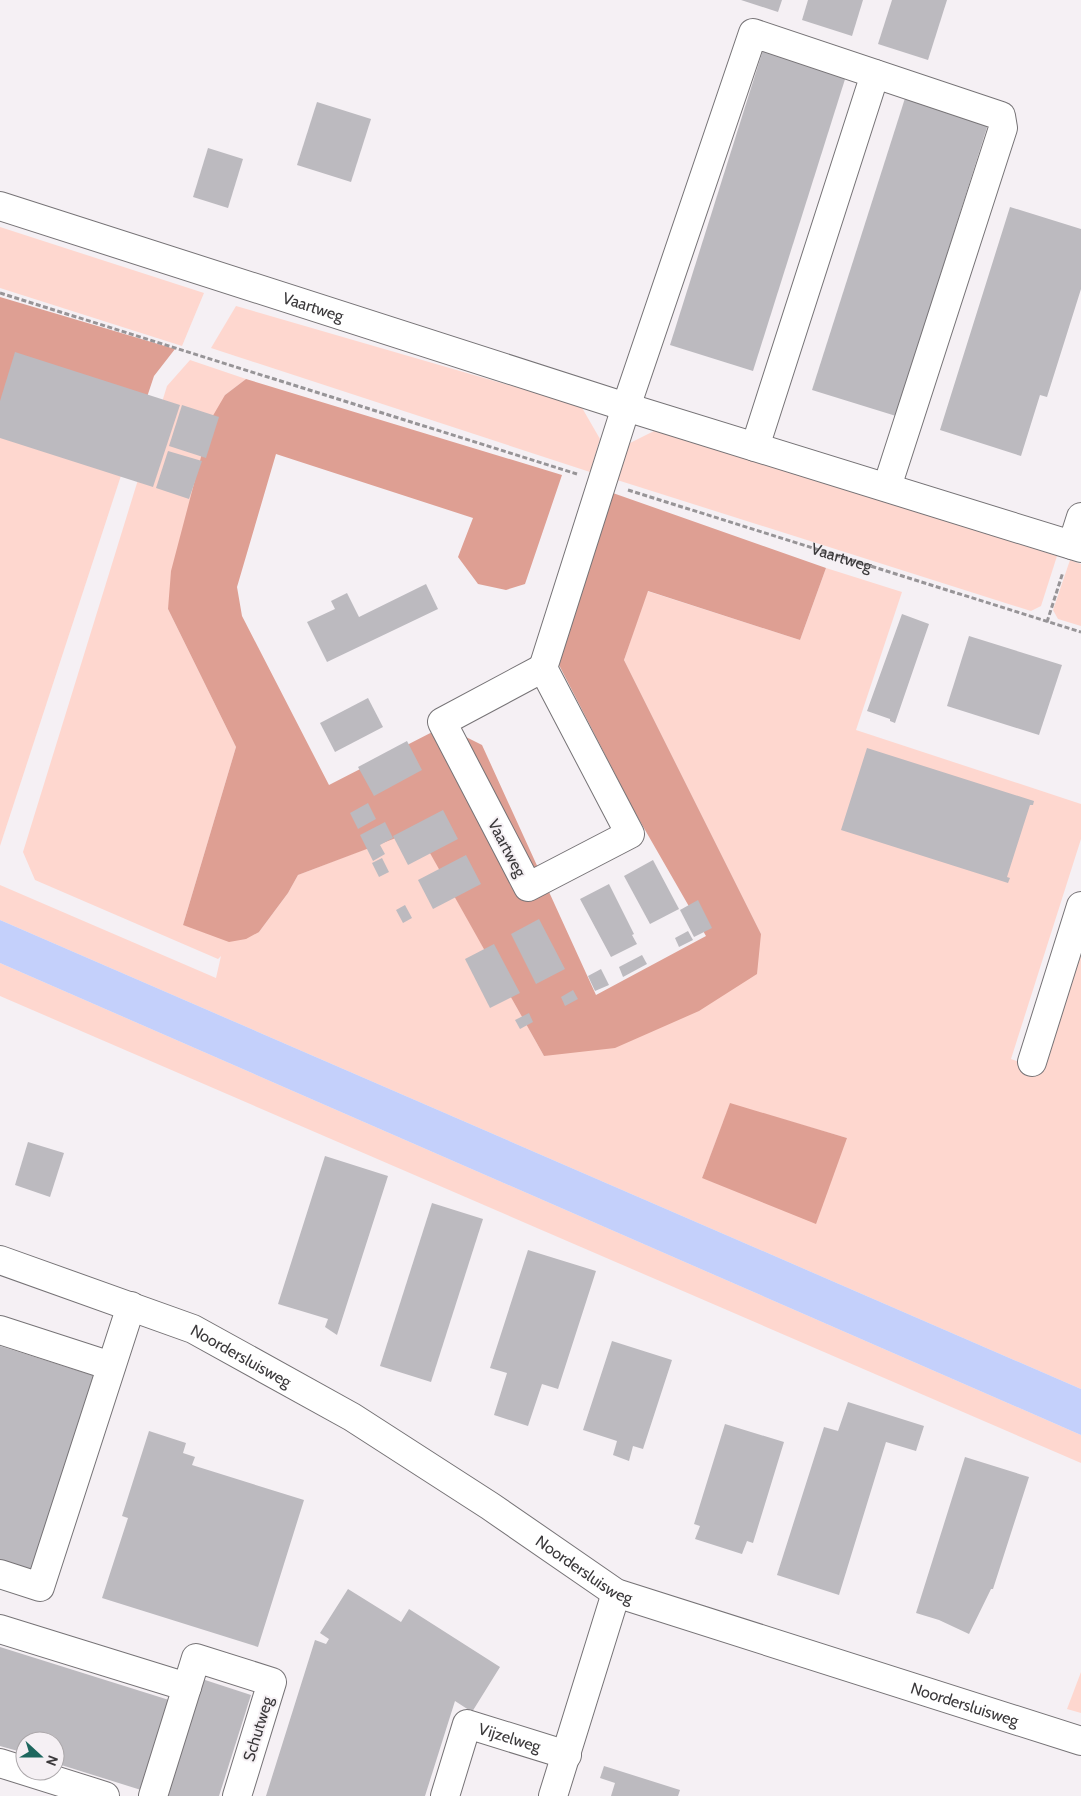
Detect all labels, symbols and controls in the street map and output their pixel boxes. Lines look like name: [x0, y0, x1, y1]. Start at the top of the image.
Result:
street label: Vaartweg: [281, 288, 347, 326]
street label: Vaartweg: [809, 539, 875, 576]
street label: Vaartweg: [484, 816, 531, 881]
street label: Noordersluisweg: [187, 1320, 296, 1392]
street label: Noordersluisweg: [532, 1531, 636, 1608]
street label: Noordersluisweg: [908, 1678, 1022, 1730]
street label: Schutweg: [239, 1693, 277, 1764]
street label: Vijzelweg: [476, 1719, 544, 1756]
north arrow: [15, 1731, 65, 1781]
text: N: [42, 1753, 62, 1769]

